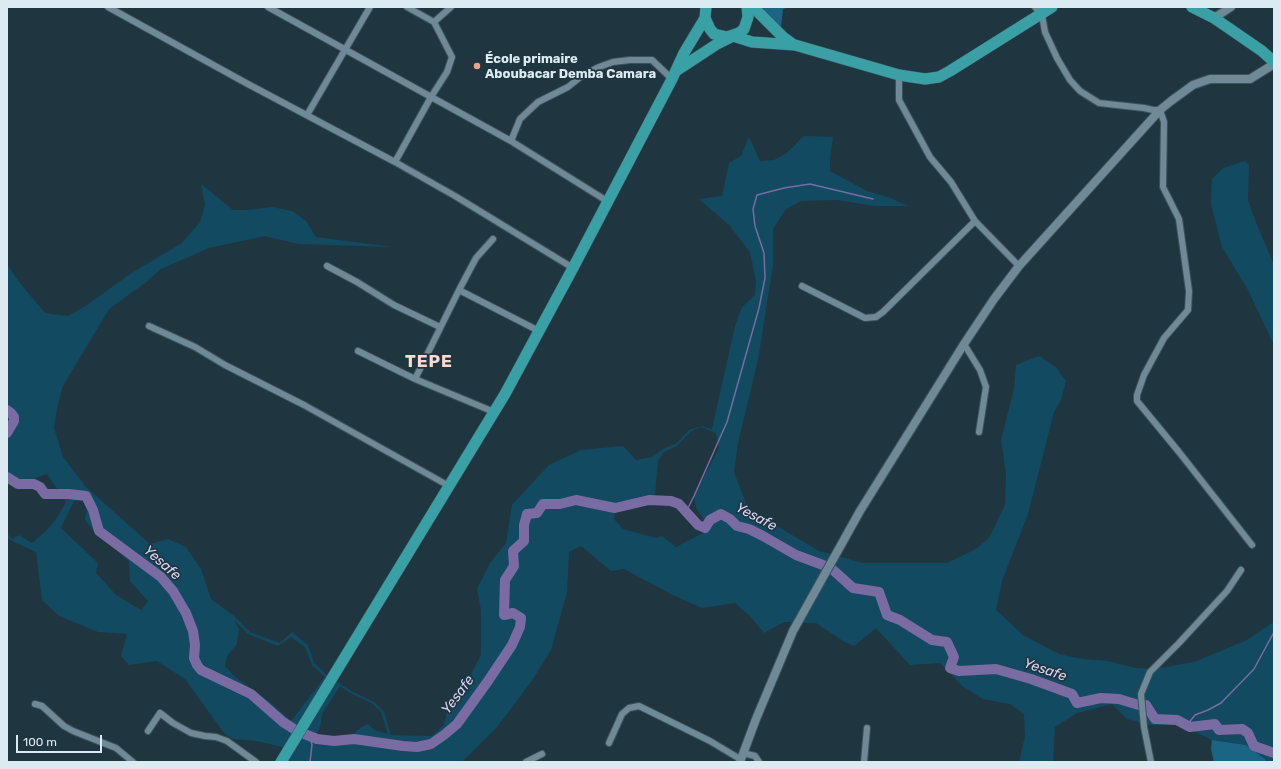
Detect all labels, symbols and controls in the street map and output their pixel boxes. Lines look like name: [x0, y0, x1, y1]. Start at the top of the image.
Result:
place label: École primaire Aboubacar Demba Camara: [485, 51, 656, 82]
marker: École primaire Aboubacar Demba Camara: [472, 61, 482, 71]
district label: TEPE: [405, 352, 453, 372]
water label: Yesafe: [733, 499, 779, 535]
water label: Yesafe: [140, 542, 184, 584]
water label: Yesafe: [1021, 655, 1069, 685]
water label: Yesafe: [438, 672, 478, 718]
scale bar: [18, 727, 104, 753]
text: 100 m: [23, 735, 57, 749]

